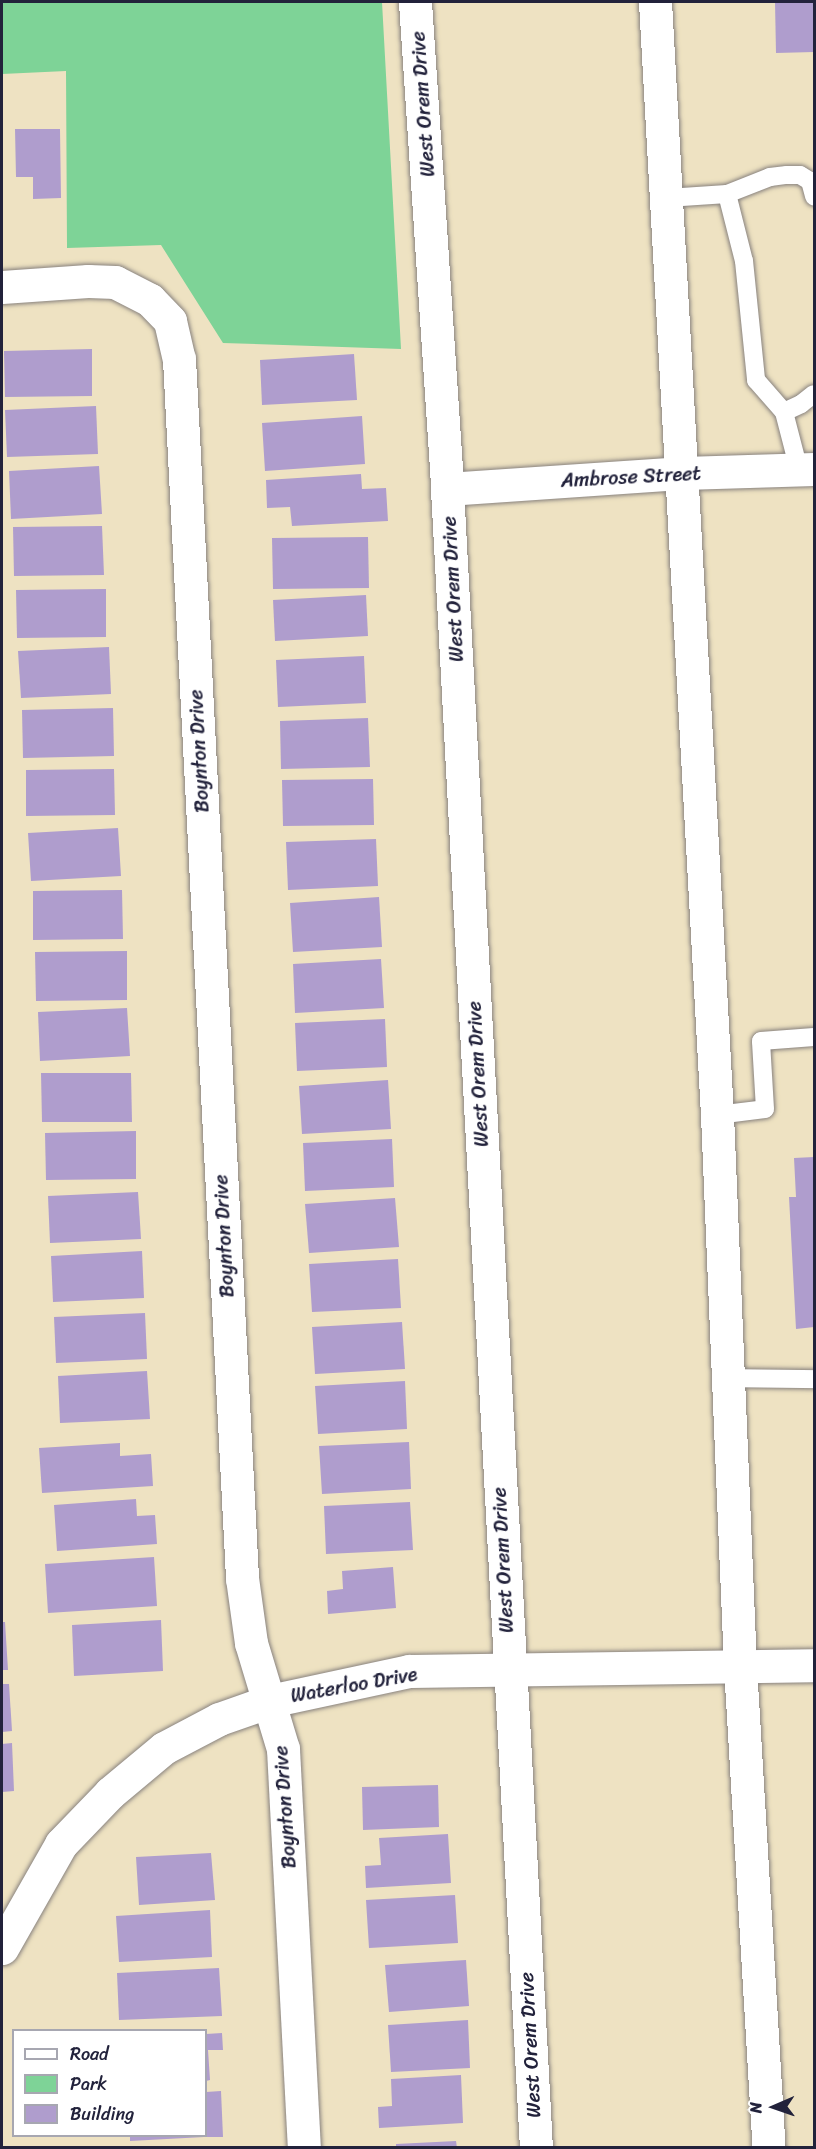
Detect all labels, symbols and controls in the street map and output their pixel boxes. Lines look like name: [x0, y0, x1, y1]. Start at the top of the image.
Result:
street label: West Orem Drive: [406, 30, 440, 178]
street label: Ambrose Street: [560, 461, 702, 493]
street label: West Orem Drive: [437, 515, 469, 663]
street label: Boynton Drive: [184, 689, 214, 813]
street label: West Orem Drive: [462, 1000, 494, 1148]
street label: Boynton Drive: [209, 1174, 239, 1298]
street label: West Orem Drive: [487, 1486, 519, 1634]
street label: Waterloo Drive: [288, 1662, 420, 1708]
street label: Boynton Drive: [269, 1745, 301, 1869]
street label: West Orem Drive: [514, 1971, 546, 2119]
legend: [12, 2029, 207, 2137]
text: Road: [70, 2038, 109, 2070]
text: Park: [70, 2068, 107, 2100]
north arrow: [744, 2077, 804, 2137]
text: Building: [70, 2098, 134, 2130]
text: N: [741, 2102, 770, 2114]

